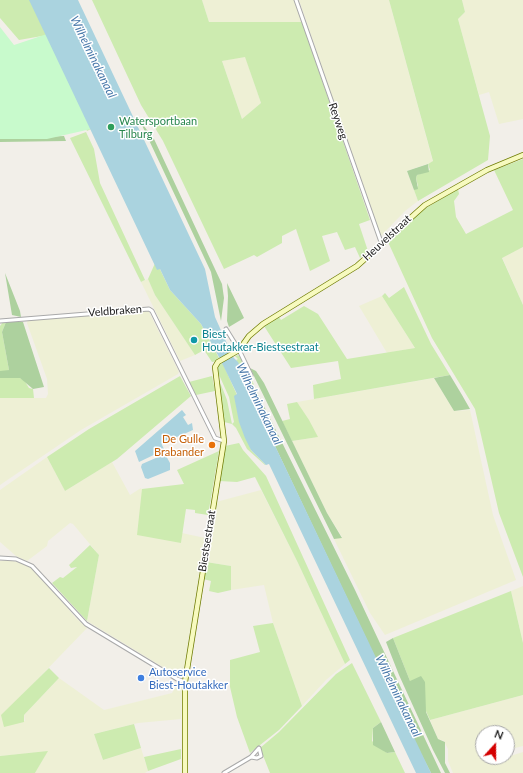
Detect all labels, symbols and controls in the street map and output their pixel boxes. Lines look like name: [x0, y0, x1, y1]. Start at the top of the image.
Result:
water label: Wilhelminakanaal: [67, 14, 119, 100]
street label: Reyweg: [326, 101, 350, 141]
place label: Watersportbaan Tilburg: [119, 114, 197, 140]
marker: Watersportbaan Tilburg: [106, 122, 116, 132]
street label: Heuvelstraat: [360, 212, 414, 264]
street label: Veldbraken: [88, 303, 142, 319]
place label: Biest Houtakker-Biestsestraat: [202, 327, 319, 353]
marker: Biest Houtakker-Biestsestraat: [189, 335, 199, 345]
water label: Wilhelminakanaal: [233, 361, 285, 447]
place label: De Gulle Brabander: [154, 432, 204, 458]
marker: De Gulle Brabander: [207, 440, 217, 450]
street label: Biestsestraat: [196, 509, 218, 573]
water label: Wilhelminakanaal: [372, 653, 424, 739]
place label: Autoservice Biest-Houtakker: [149, 665, 228, 691]
marker: Autoservice Biest-Houtakker: [136, 673, 146, 683]
north arrow: [475, 725, 515, 765]
text: N: [493, 727, 505, 742]

